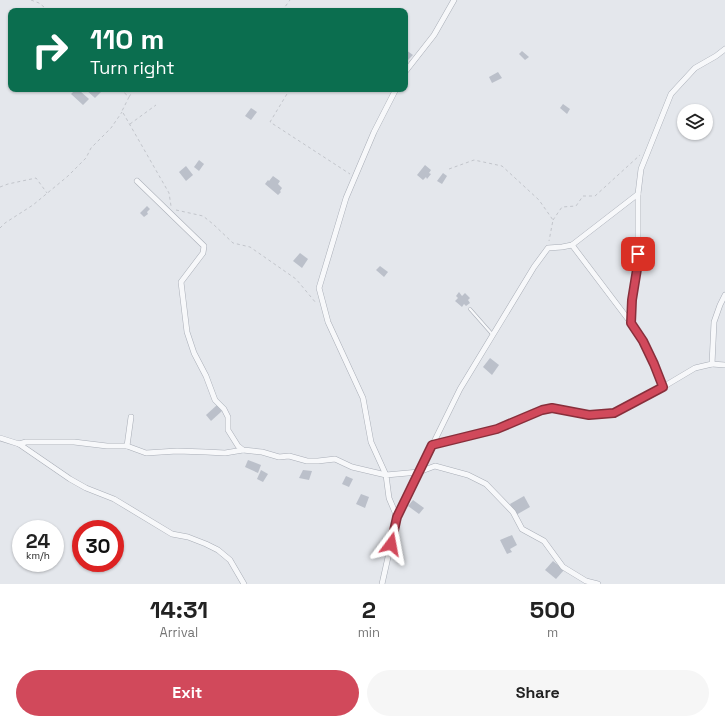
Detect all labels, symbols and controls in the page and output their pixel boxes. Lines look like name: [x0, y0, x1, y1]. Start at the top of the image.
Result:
text: 110 m: [90, 21, 164, 57]
icon: right: [24, 24, 76, 76]
text: Turn right: [90, 56, 174, 79]
map controls: [677, 104, 713, 140]
button: layers: [677, 104, 713, 140]
pin: [621, 237, 655, 271]
icon: arrive: [627, 243, 649, 265]
speed limit sign: 30: [72, 520, 124, 572]
position arrow: [370, 523, 412, 565]
text: 24: [26, 528, 50, 554]
text: km/h: [26, 549, 50, 562]
text: 14:31: [150, 594, 208, 625]
text: 2: [362, 594, 376, 625]
text: 500: [530, 594, 575, 625]
text: Arrival: [160, 624, 198, 641]
text: min: [358, 624, 380, 641]
text: m: [547, 624, 558, 641]
button: Exit: [16, 670, 359, 716]
button: Share: [367, 670, 709, 716]

